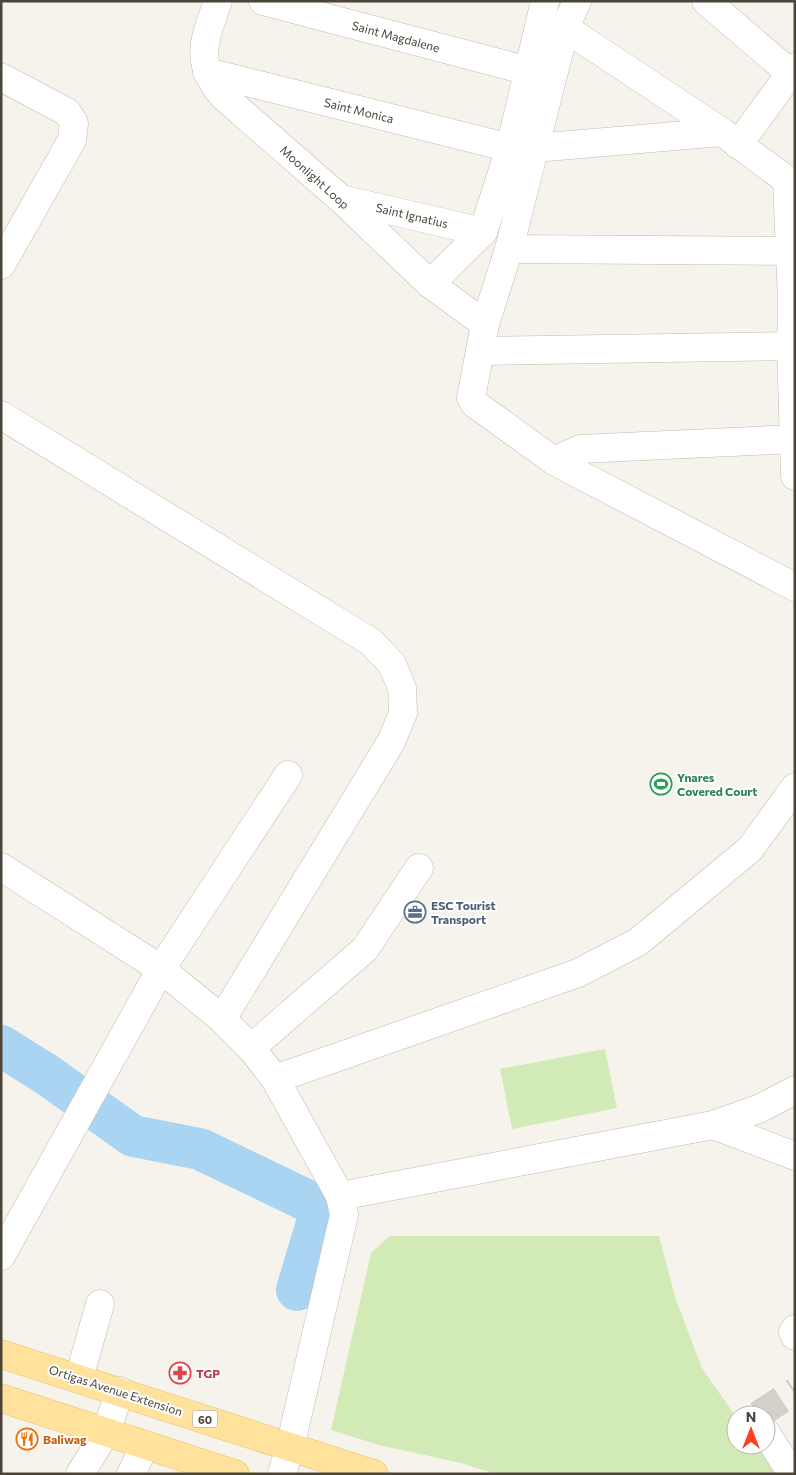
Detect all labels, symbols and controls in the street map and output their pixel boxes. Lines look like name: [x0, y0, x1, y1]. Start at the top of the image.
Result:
street label: Saint Magdalene: [351, 18, 441, 54]
street label: Saint Monica: [323, 95, 395, 125]
street label: Moonlight Loop: [278, 142, 352, 212]
street label: Saint Ignatius: [375, 200, 449, 230]
place label: Ynares Covered Court: [677, 770, 757, 798]
sports icon: Ynares Covered Court: [649, 772, 673, 796]
place label: ESC Tourist Transport: [431, 898, 496, 926]
office icon: ESC Tourist Transport: [403, 900, 427, 924]
pharmacy icon: TGP: [168, 1361, 192, 1385]
street label: Ortigas Avenue Extension: [48, 1362, 184, 1418]
place label: TGP: [196, 1366, 220, 1380]
north arrow: [726, 1405, 776, 1455]
text: N: [746, 1408, 756, 1425]
road number: 60: [192, 1410, 218, 1428]
restaurant icon: Baliwag: [15, 1427, 39, 1451]
place label: Baliwag: [43, 1432, 87, 1446]

